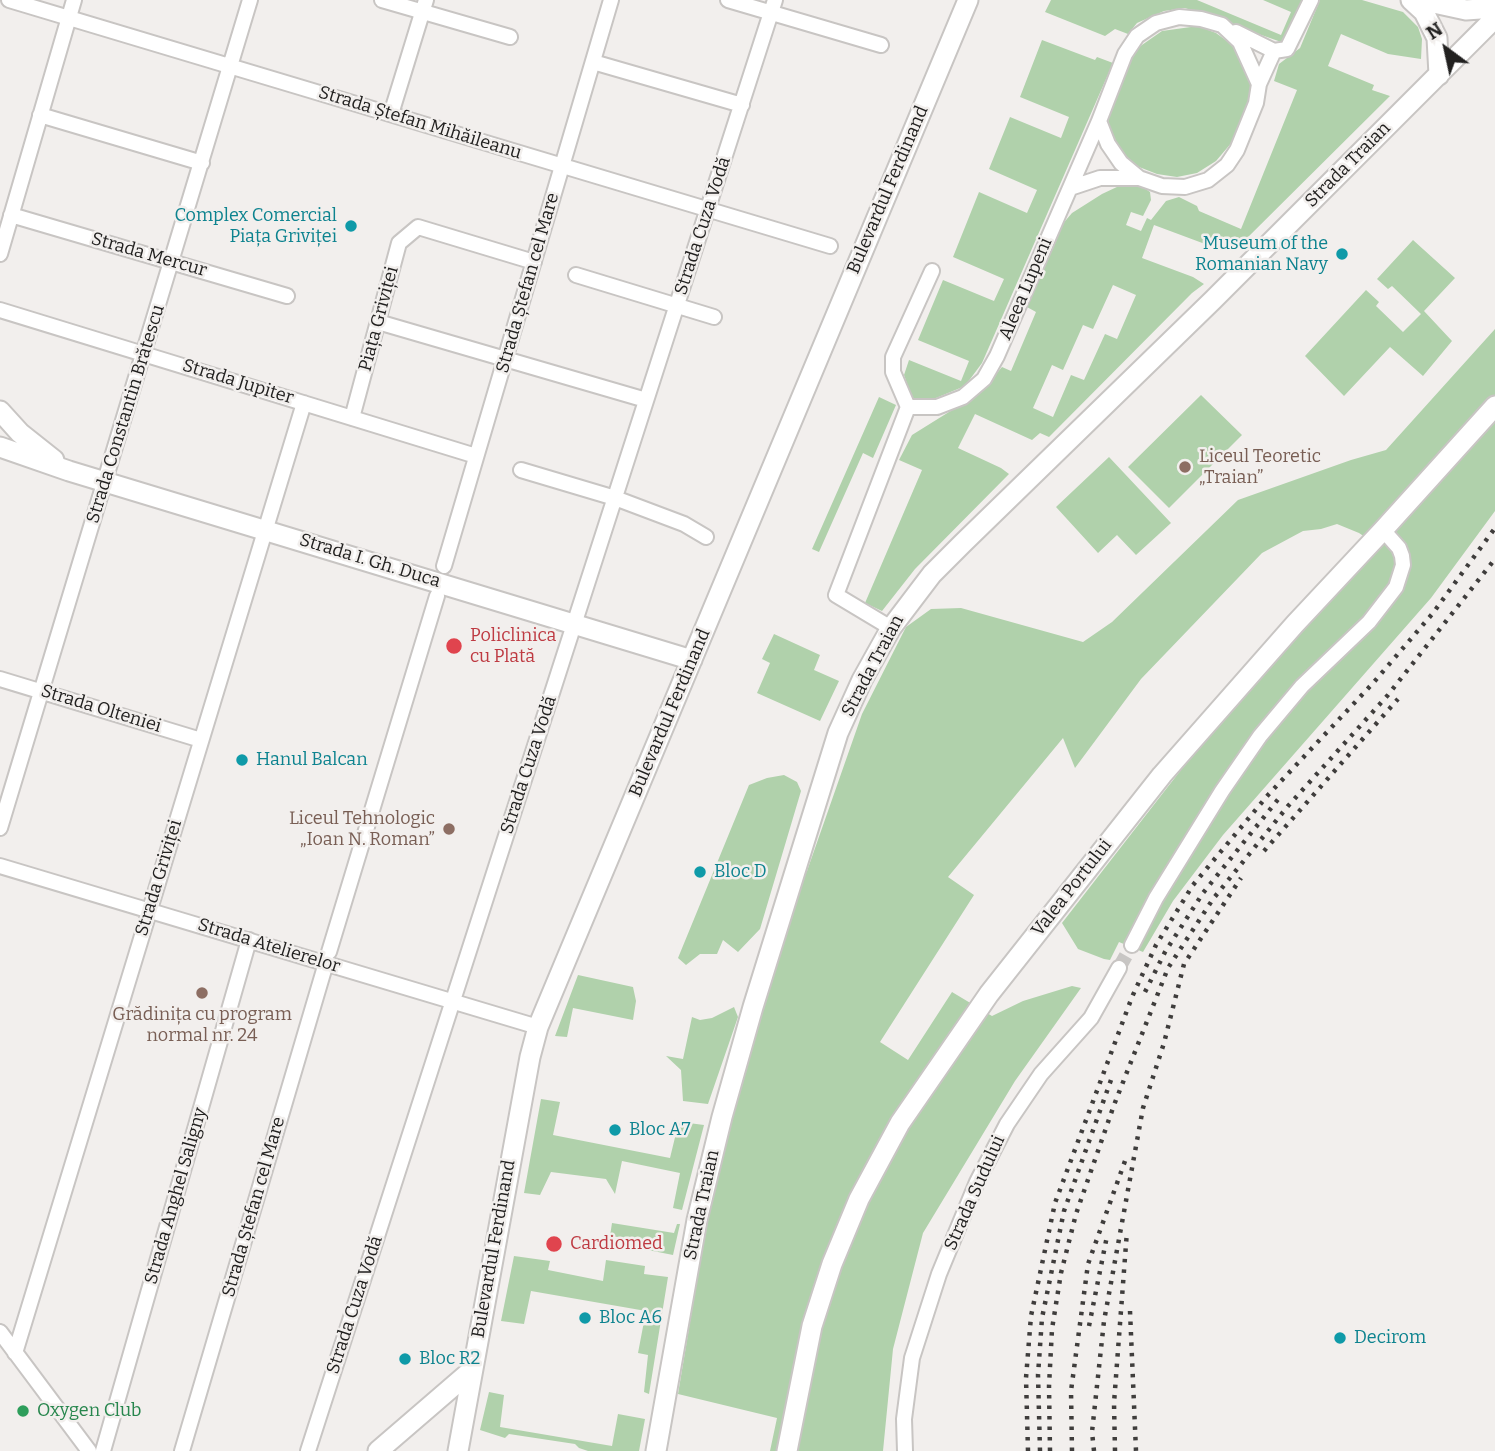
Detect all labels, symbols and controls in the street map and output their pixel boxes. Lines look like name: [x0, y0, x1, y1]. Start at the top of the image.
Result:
north arrow: [1411, 14, 1481, 84]
text: N: [1422, 17, 1447, 45]
street label: Strada Ștefan Mihăileanu: [316, 82, 524, 164]
street label: Bulevardul Ferdinand: [843, 103, 933, 277]
street label: Strada Traian: [1301, 118, 1395, 212]
street label: Strada Cuza Vodă: [670, 154, 736, 298]
street label: Strada Ștefan cel Mare: [492, 190, 564, 376]
place label: Complex Comercial Piața Griviței: [174, 205, 337, 248]
marker: Complex Comercial Piața Griviței: [343, 218, 359, 234]
street label: Strada Mercur: [89, 228, 209, 282]
place label: Museum of the Romanian Navy: [1195, 233, 1328, 276]
street label: Aleea Lupeni: [995, 235, 1057, 343]
marker: Museum of the Romanian Navy: [1334, 246, 1350, 262]
street label: Piața Griviței: [355, 264, 403, 374]
street label: Strada Constantin Brătescu: [82, 302, 170, 526]
street label: Strada Jupiter: [180, 355, 296, 409]
place label: Liceul Teoretic „Traian”: [1199, 446, 1321, 489]
marker: Liceul Teoretic „Traian”: [1177, 459, 1193, 475]
street label: Strada I. Gh. Duca: [297, 529, 443, 593]
street label: Strada Traian: [837, 612, 909, 720]
place label: Policlinica cu Plată: [470, 625, 556, 668]
street label: Bulevardul Ferdinand: [625, 626, 715, 800]
marker: Policlinica cu Plată: [444, 636, 464, 656]
street label: Strada Olteniei: [38, 680, 164, 738]
street label: Strada Cuza Vodă: [496, 693, 562, 837]
place label: Hanul Balcan: [256, 749, 368, 771]
marker: Hanul Balcan: [234, 752, 250, 768]
place label: Liceul Tehnologic „Ioan N. Roman”: [289, 808, 435, 850]
street label: Strada Griviței: [131, 817, 187, 939]
marker: Liceul Tehnologic „Ioan N. Roman”: [441, 821, 457, 837]
street label: Valea Portului: [1027, 835, 1117, 941]
place label: Bloc D: [714, 861, 767, 883]
marker: Bloc D: [692, 864, 708, 880]
street label: Strada Atelierelor: [195, 914, 343, 978]
marker: Grădinița cu program normal nr. 24: [194, 985, 210, 1001]
place label: Grădinița cu program normal nr. 24: [112, 1004, 292, 1046]
street label: Strada Anghel Saligny: [140, 1105, 212, 1287]
street label: Strada Ștefan cel Mare: [218, 1114, 290, 1300]
place label: Bloc A7: [629, 1119, 691, 1141]
marker: Bloc A7: [607, 1122, 623, 1138]
street label: Strada Sudului: [940, 1132, 1010, 1254]
street label: Strada Traian: [680, 1148, 724, 1262]
street label: Bulevardul Ferdinand: [468, 1158, 520, 1340]
street label: Strada Cuza Vodă: [322, 1233, 388, 1377]
place label: Cardiomed: [570, 1233, 663, 1255]
marker: Cardiomed: [544, 1234, 564, 1254]
place label: Bloc A6: [599, 1307, 662, 1329]
marker: Bloc A6: [577, 1310, 593, 1326]
place label: Decirom: [1354, 1327, 1426, 1349]
marker: Decirom: [1332, 1330, 1348, 1346]
place label: Bloc R2: [419, 1348, 480, 1370]
marker: Bloc R2: [397, 1351, 413, 1367]
place label: Oxygen Club: [37, 1400, 142, 1422]
marker: Oxygen Club: [15, 1403, 31, 1419]

